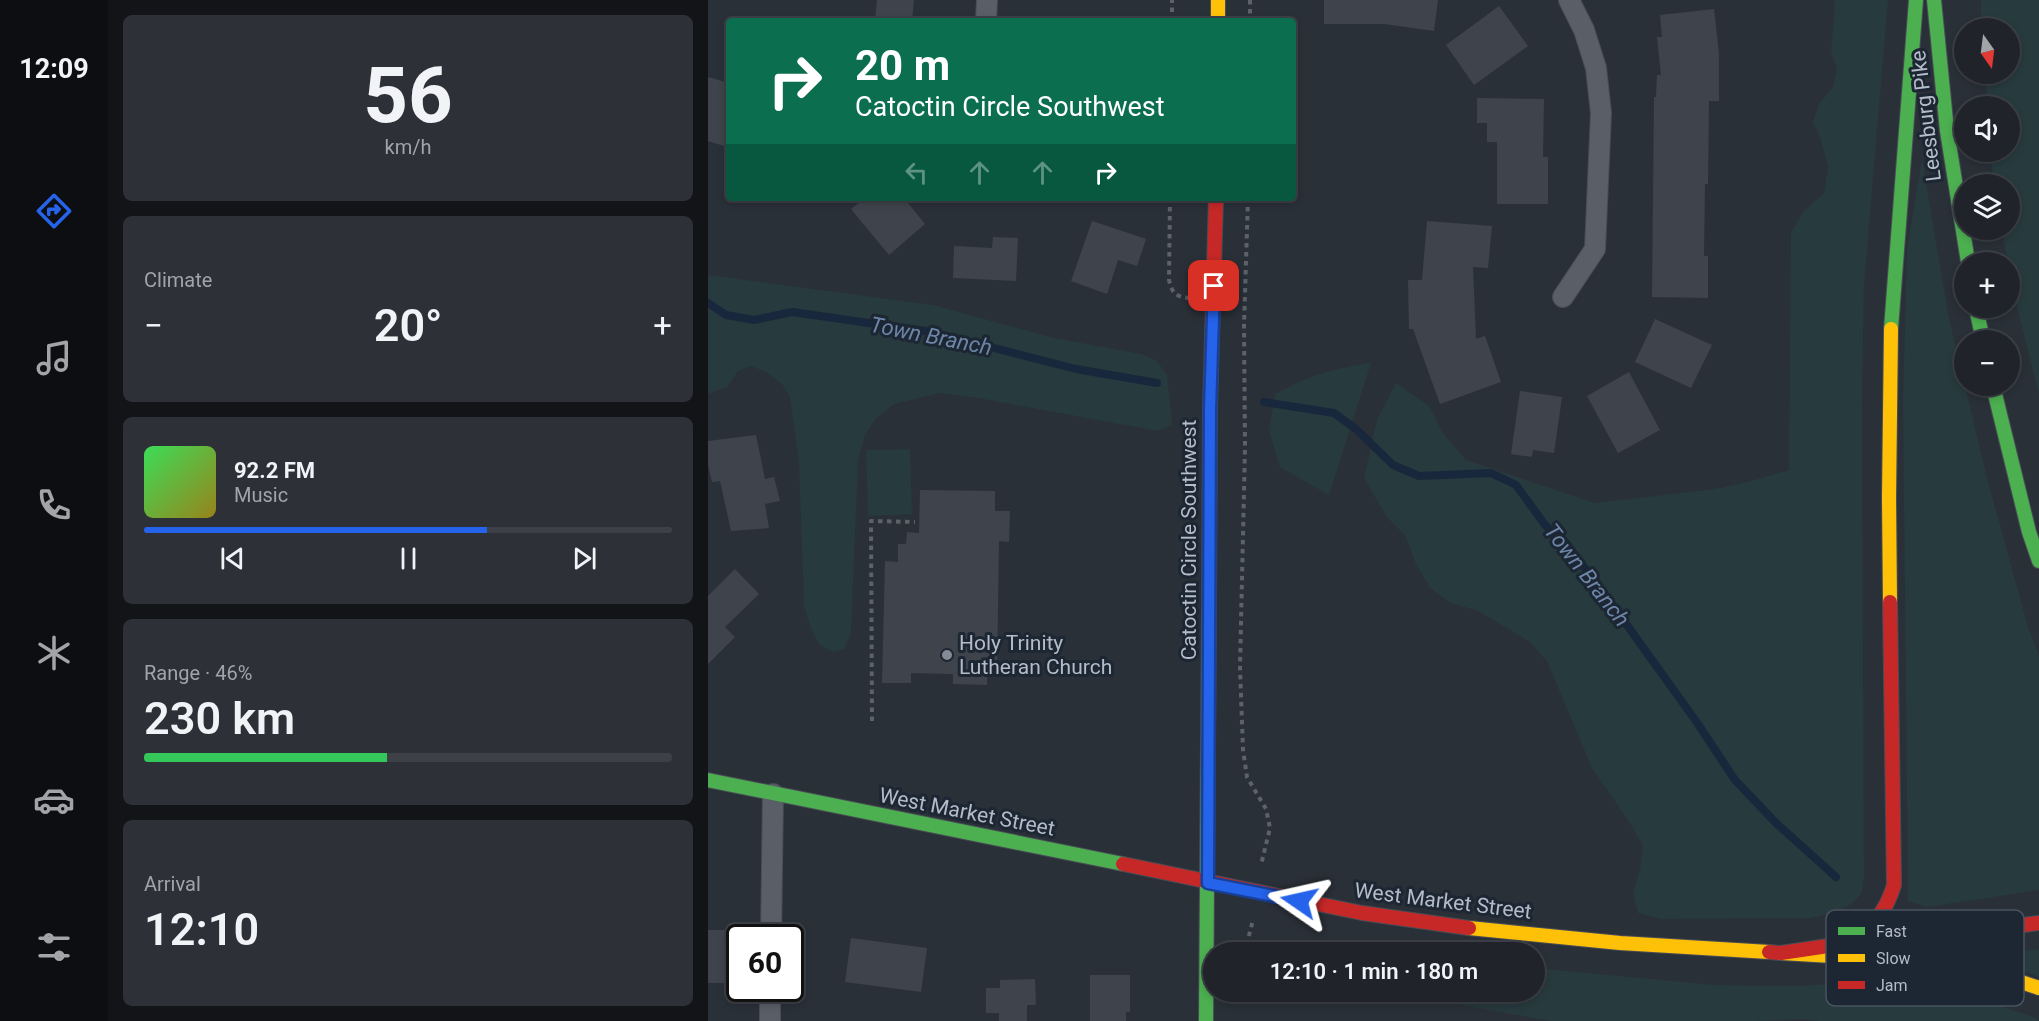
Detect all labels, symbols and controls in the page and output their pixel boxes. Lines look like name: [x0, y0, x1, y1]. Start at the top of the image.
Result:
north arrow: [1954, 18, 2020, 84]
map controls: [1954, 18, 2020, 396]
text: 20 m: [855, 41, 950, 90]
icon: right: [756, 42, 834, 120]
street label: Leesburg Pike: [1906, 49, 1946, 183]
text: 56: [363, 50, 453, 141]
text: 12:09: [19, 53, 89, 85]
text: Catoctin Circle Southwest: [855, 91, 1165, 123]
button: sound: [1954, 96, 2020, 162]
text: km/h: [385, 135, 431, 159]
icon: left: [900, 156, 933, 189]
icon: ahead: [963, 156, 996, 189]
icon: ahead: [1026, 156, 1059, 189]
icon: right: [1089, 156, 1122, 189]
button: layers: [1954, 174, 2020, 240]
icon: directions: [33, 190, 75, 232]
button: +: [1954, 252, 2020, 318]
pin: [1188, 260, 1239, 311]
text: Climate: [144, 268, 212, 292]
icon: arrive: [1197, 269, 1230, 302]
text: 20°: [374, 299, 442, 352]
text: −: [144, 306, 163, 345]
text: +: [653, 306, 672, 345]
water label: Town Branch: [868, 312, 994, 360]
button: −: [1954, 330, 2020, 396]
icon: music: [33, 337, 75, 379]
street label: Catoctin Circle Southwest: [1177, 420, 1201, 660]
text: 92.2 FM: [234, 458, 315, 483]
text: Music: [234, 483, 288, 507]
icon: phone: [33, 484, 75, 526]
water label: Town Branch: [1539, 519, 1635, 631]
icon: previous: [216, 542, 249, 575]
icon: pause: [392, 542, 425, 575]
icon: next: [568, 542, 601, 575]
place label: Holy Trinity Lutheran Church: [959, 631, 1112, 679]
icon: climate: [33, 632, 75, 674]
marker: Holy Trinity Lutheran Church: [940, 648, 954, 662]
text: Range · 46%: [144, 661, 252, 685]
text: 230 km: [144, 692, 295, 745]
icon: car: [33, 779, 75, 821]
street label: West Market Street: [877, 783, 1057, 841]
position arrow: [1267, 869, 1331, 933]
text: Arrival: [144, 872, 201, 896]
street label: West Market Street: [1353, 878, 1533, 924]
text: 12:10: [144, 903, 259, 956]
legend: [1826, 910, 2024, 1006]
text: Fast: [1876, 922, 1907, 941]
speed limit sign: 60: [726, 924, 804, 1002]
icon: filters: [33, 926, 75, 968]
text: Slow: [1876, 949, 1911, 968]
text: 12:10 · 1 min · 180 m: [1270, 959, 1478, 984]
text: Jam: [1876, 976, 1908, 995]

